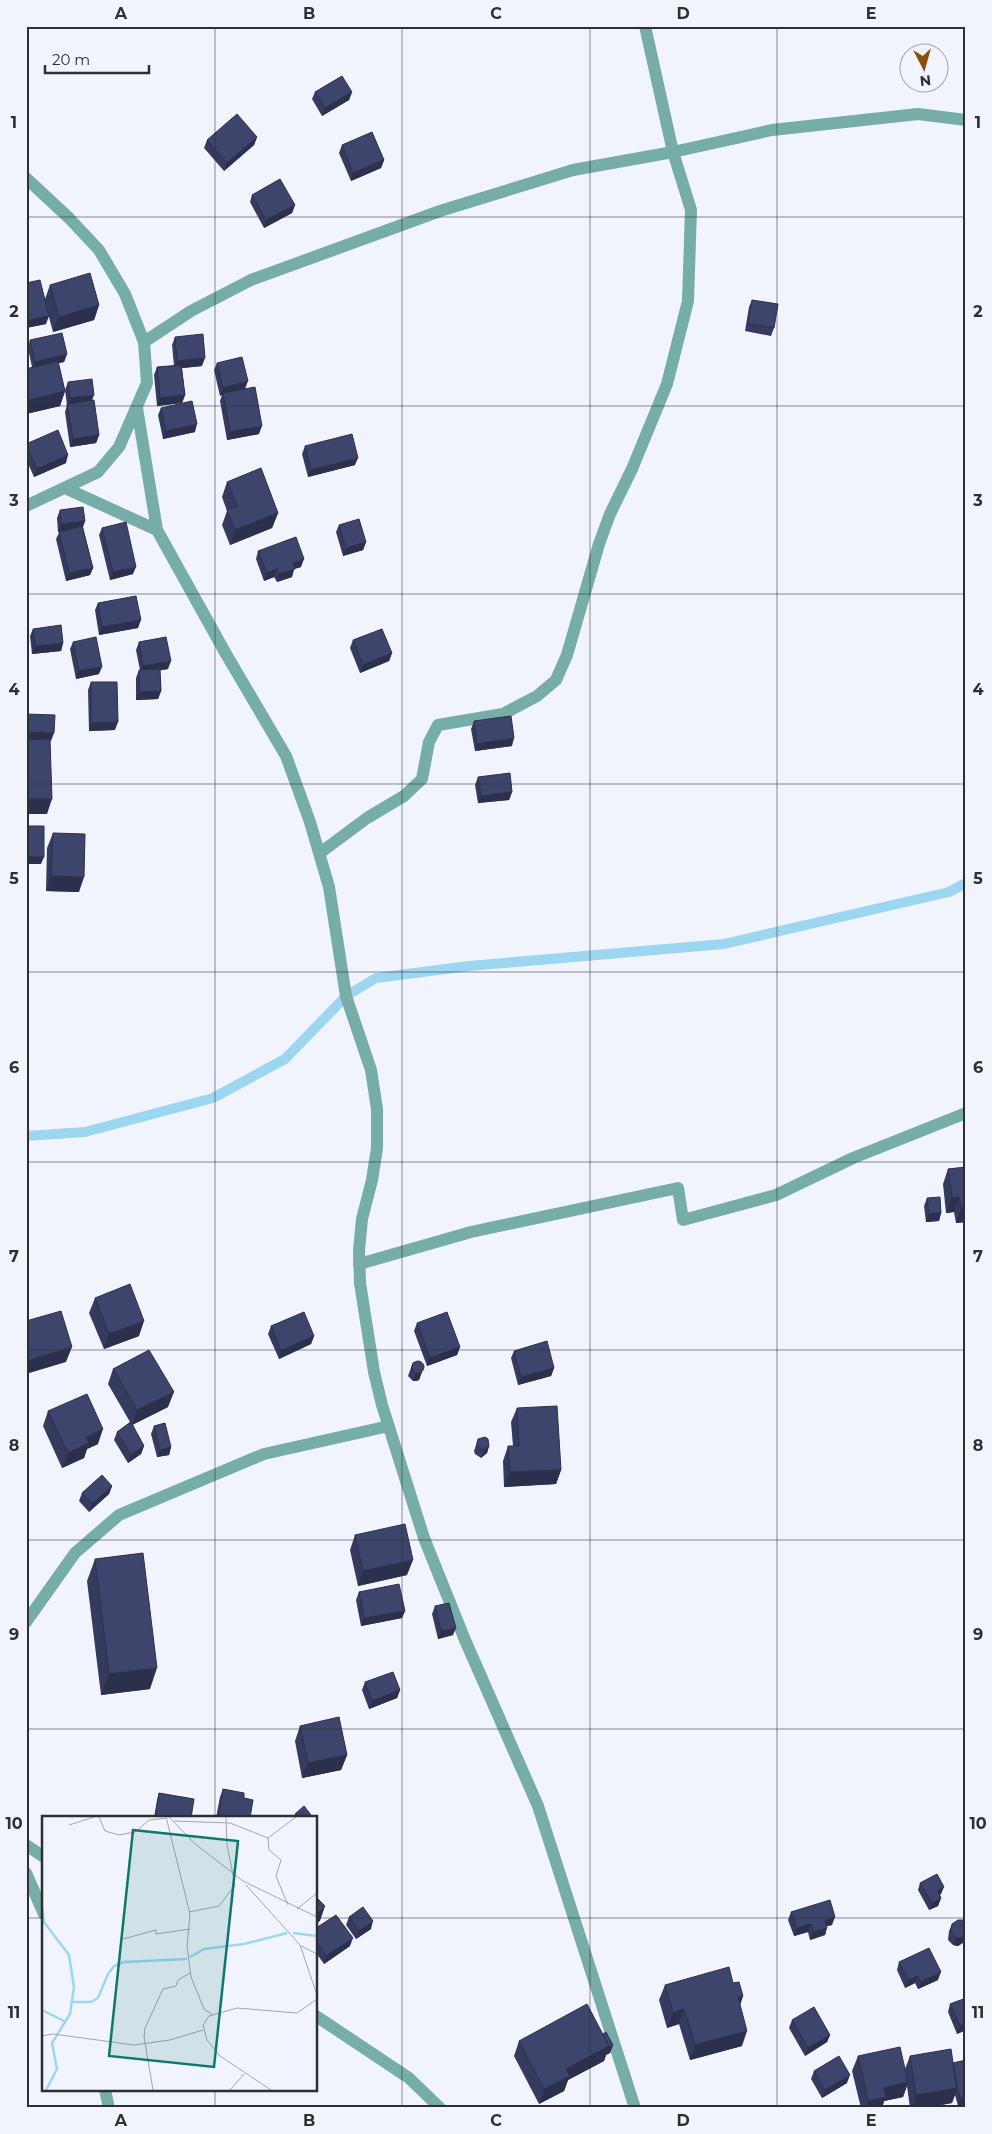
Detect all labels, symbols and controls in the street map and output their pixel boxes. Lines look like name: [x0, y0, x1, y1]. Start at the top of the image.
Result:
text: A: [114, 4, 128, 23]
text: B: [303, 4, 315, 23]
text: C: [490, 4, 502, 23]
text: D: [676, 4, 690, 23]
text: E: [866, 4, 876, 23]
scale bar: [45, 42, 149, 74]
north arrow: [900, 42, 950, 92]
text: 20 m: [52, 50, 90, 69]
text: N: [919, 71, 932, 90]
text: 1: [11, 113, 17, 132]
text: 1: [975, 113, 981, 132]
text: 2: [9, 302, 19, 321]
text: 2: [973, 302, 983, 321]
text: 3: [8, 491, 19, 510]
text: 3: [972, 491, 983, 510]
text: 4: [8, 680, 20, 699]
text: 4: [972, 680, 984, 699]
text: 5: [9, 869, 19, 888]
text: 5: [973, 869, 983, 888]
text: 6: [9, 1058, 19, 1077]
text: 6: [973, 1058, 983, 1077]
text: 7: [9, 1247, 19, 1266]
text: 7: [973, 1247, 983, 1266]
text: 8: [9, 1436, 19, 1455]
text: 8: [973, 1436, 983, 1455]
text: 9: [9, 1625, 19, 1644]
text: 9: [973, 1625, 983, 1644]
text: 10: [5, 1814, 23, 1833]
text: 10: [969, 1814, 987, 1833]
inset map: [42, 1816, 318, 2092]
text: 11: [8, 2003, 20, 2022]
text: 11: [972, 2003, 984, 2022]
text: A: [114, 2111, 128, 2130]
text: B: [303, 2111, 315, 2130]
text: C: [490, 2111, 502, 2130]
text: D: [676, 2111, 690, 2130]
text: E: [866, 2111, 876, 2130]

